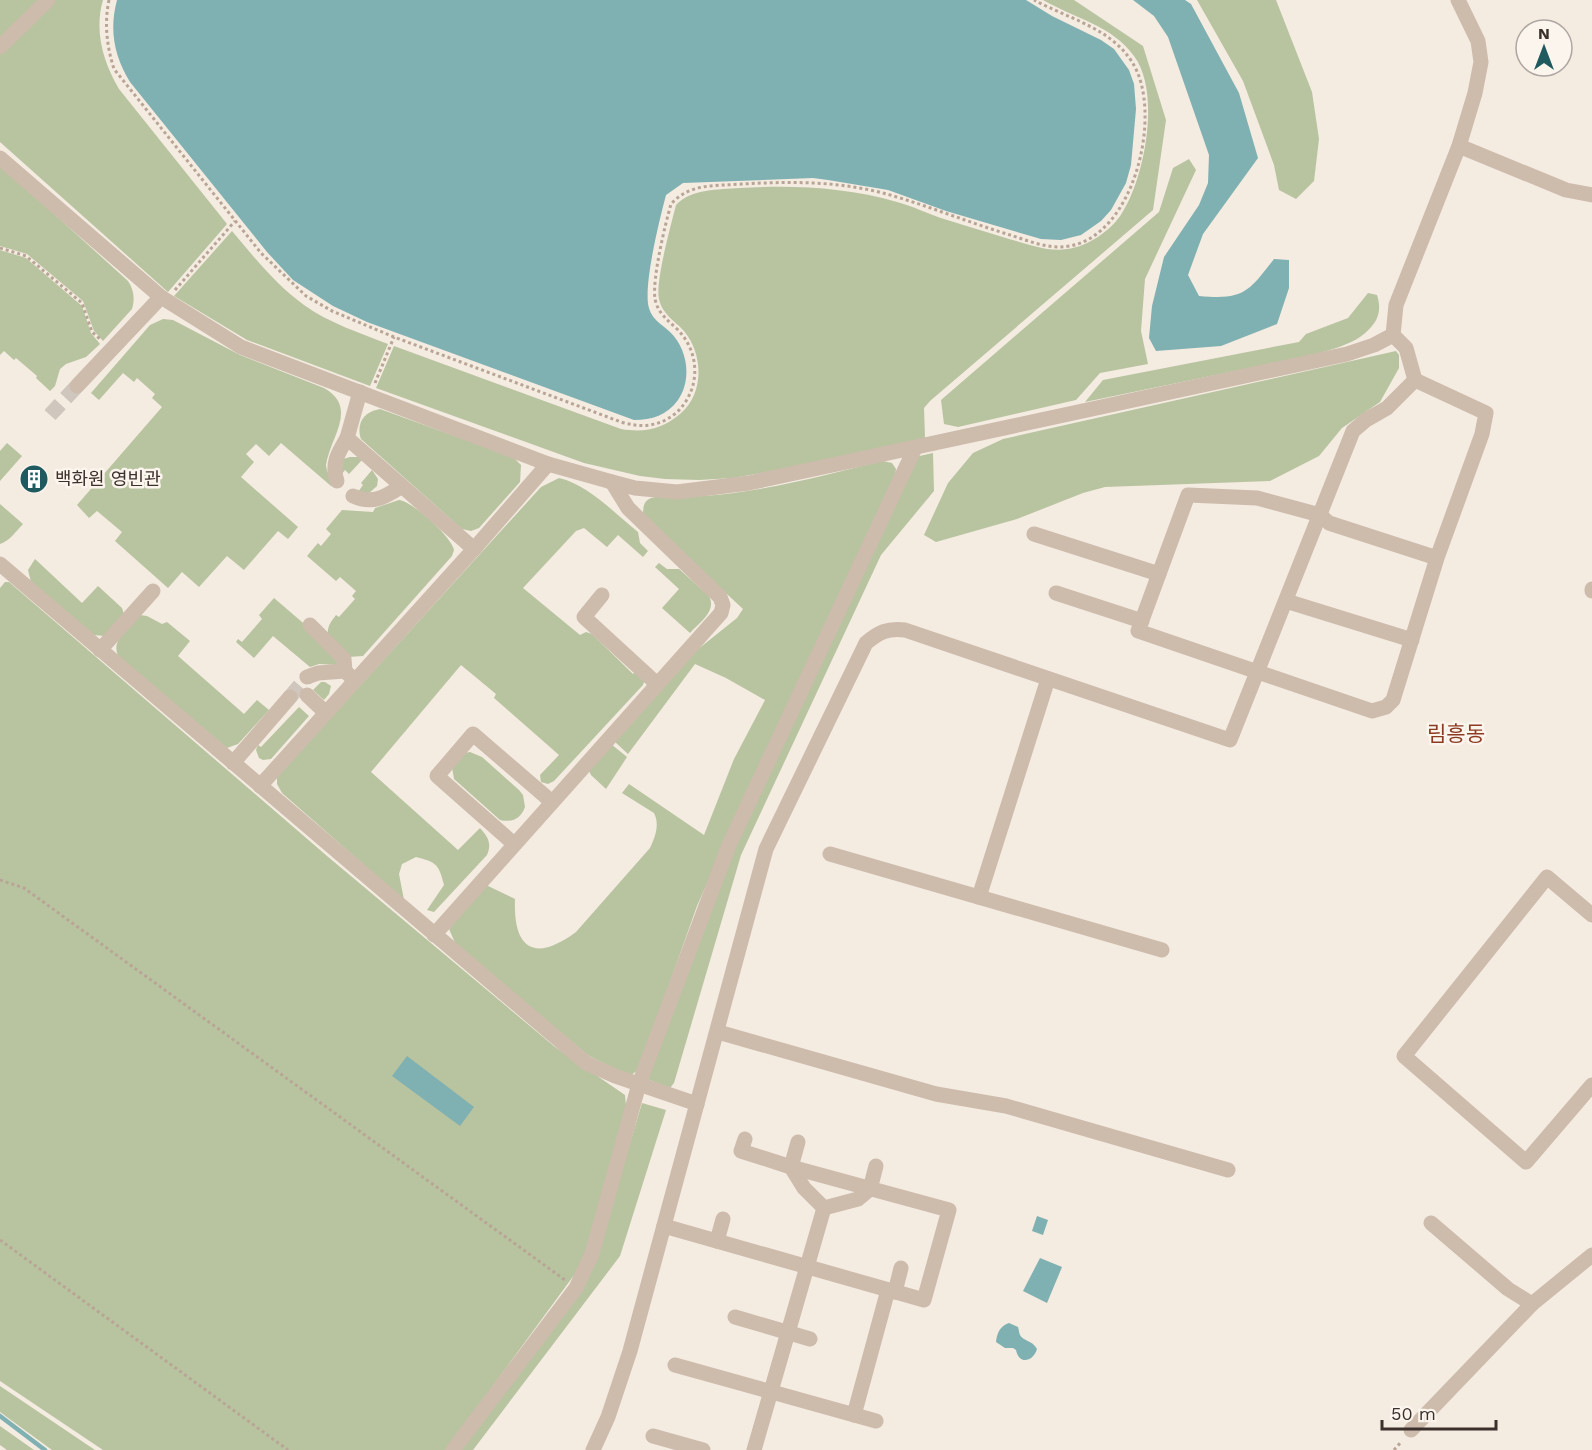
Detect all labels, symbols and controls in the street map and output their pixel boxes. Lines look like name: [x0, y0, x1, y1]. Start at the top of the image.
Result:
north arrow: [1514, 18, 1574, 78]
text: N: [1538, 24, 1550, 43]
building icon: 백화원 영빈관: [18, 463, 50, 495]
place label: 백화원 영빈관: [55, 468, 161, 489]
district label: 림흥동: [1427, 721, 1485, 746]
scale bar: [1382, 1393, 1496, 1431]
text: 50 m: [1391, 1403, 1436, 1424]

